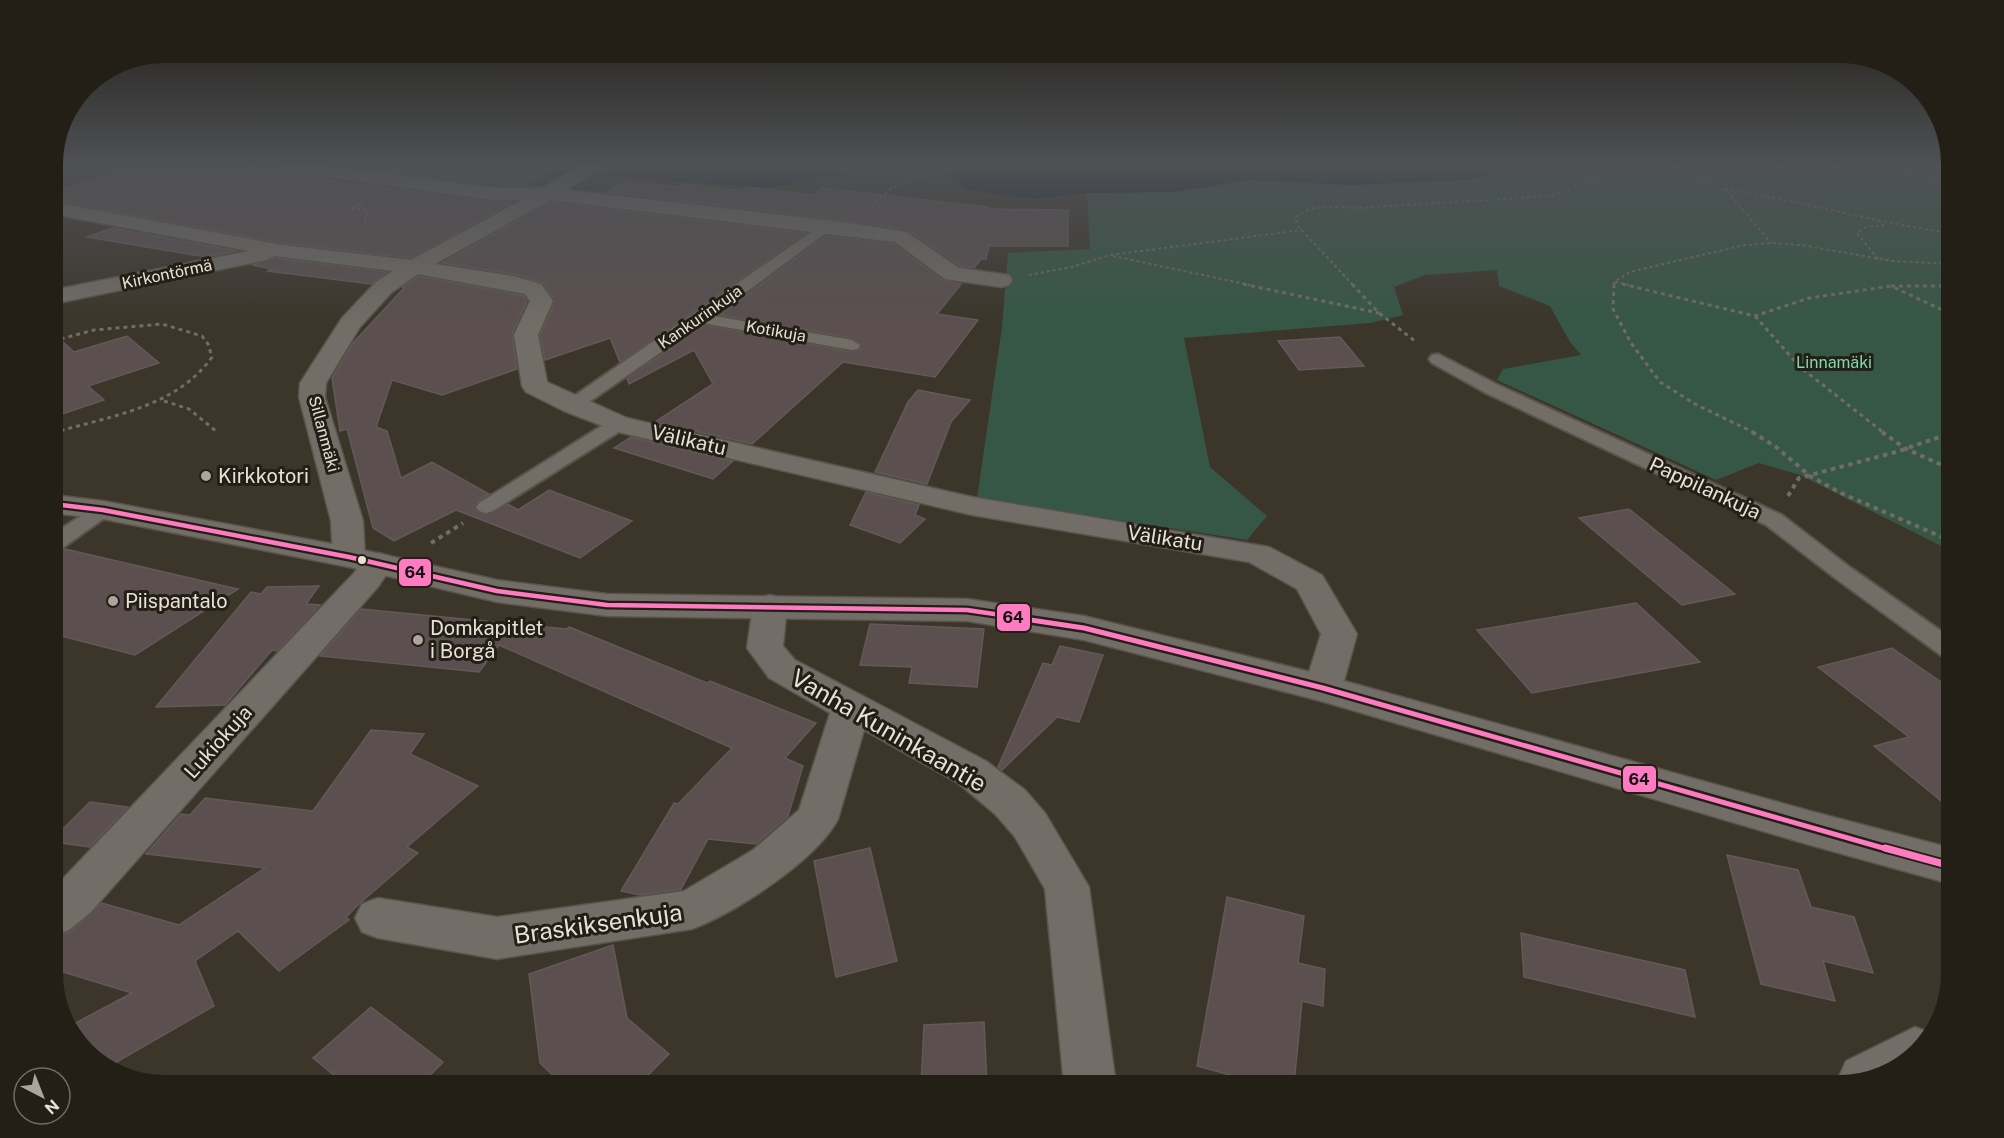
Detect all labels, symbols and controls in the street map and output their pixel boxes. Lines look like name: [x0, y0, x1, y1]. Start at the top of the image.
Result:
street label: Kirkontörmä: [120, 255, 214, 293]
street label: Kankurinkuja: [655, 281, 745, 353]
street label: Kotikuja: [745, 316, 807, 346]
park label: Linnamäki: [1796, 353, 1872, 372]
street label: Sillanmäki: [305, 394, 343, 474]
street label: Välikatu: [649, 420, 729, 460]
street label: Pappilankuja: [1646, 452, 1764, 524]
place label: Kirkkotori: [218, 464, 309, 488]
marker: Kirkkotori: [199, 469, 213, 483]
street label: Välikatu: [1126, 520, 1204, 556]
unlabelled marker: [356, 554, 368, 566]
line badge: 64: [398, 558, 432, 587]
text: 64: [404, 563, 426, 582]
place label: Piispantalo: [125, 589, 227, 613]
marker: Piispantalo: [106, 594, 120, 608]
line badge: 64: [996, 603, 1031, 632]
text: 64: [1002, 608, 1024, 627]
place label: Domkapitlet i Borgå: [430, 616, 543, 663]
marker: Domkapitlet i Borgå: [411, 633, 425, 647]
street label: Vanha Kuninkaantie: [787, 663, 991, 797]
street label: Lukiokuja: [179, 701, 257, 783]
line badge: 64: [1622, 765, 1657, 793]
text: 64: [1628, 770, 1650, 789]
street label: Braskiksenkuja: [512, 897, 684, 949]
north arrow: [12, 1066, 72, 1126]
text: N: [41, 1096, 63, 1118]

